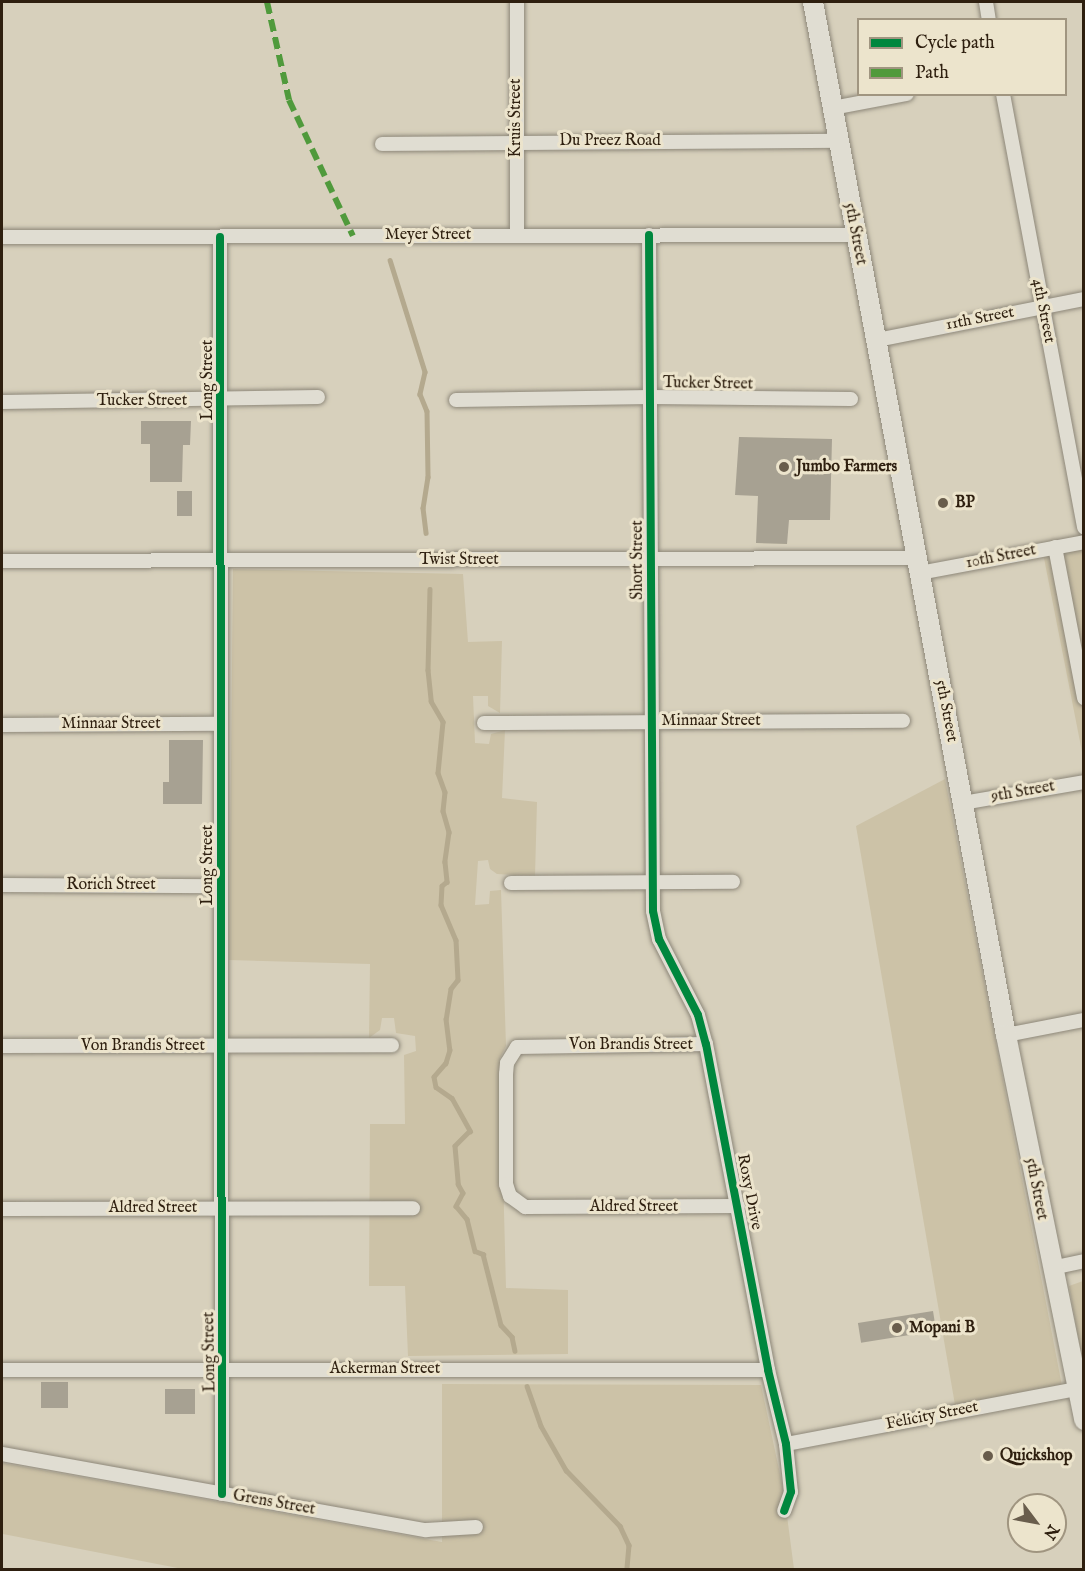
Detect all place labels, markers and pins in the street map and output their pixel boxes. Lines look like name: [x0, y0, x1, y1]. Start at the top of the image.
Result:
place label: Jumbo Farmers: [796, 457, 897, 477]
marker: Jumbo Farmers: [777, 460, 791, 474]
place label: BP: [955, 493, 975, 513]
marker: BP: [936, 496, 950, 510]
place label: Mopani B: [909, 1318, 975, 1338]
marker: Mopani B: [890, 1321, 904, 1335]
place label: Quickshop: [1000, 1446, 1072, 1466]
marker: Quickshop: [981, 1449, 995, 1463]

